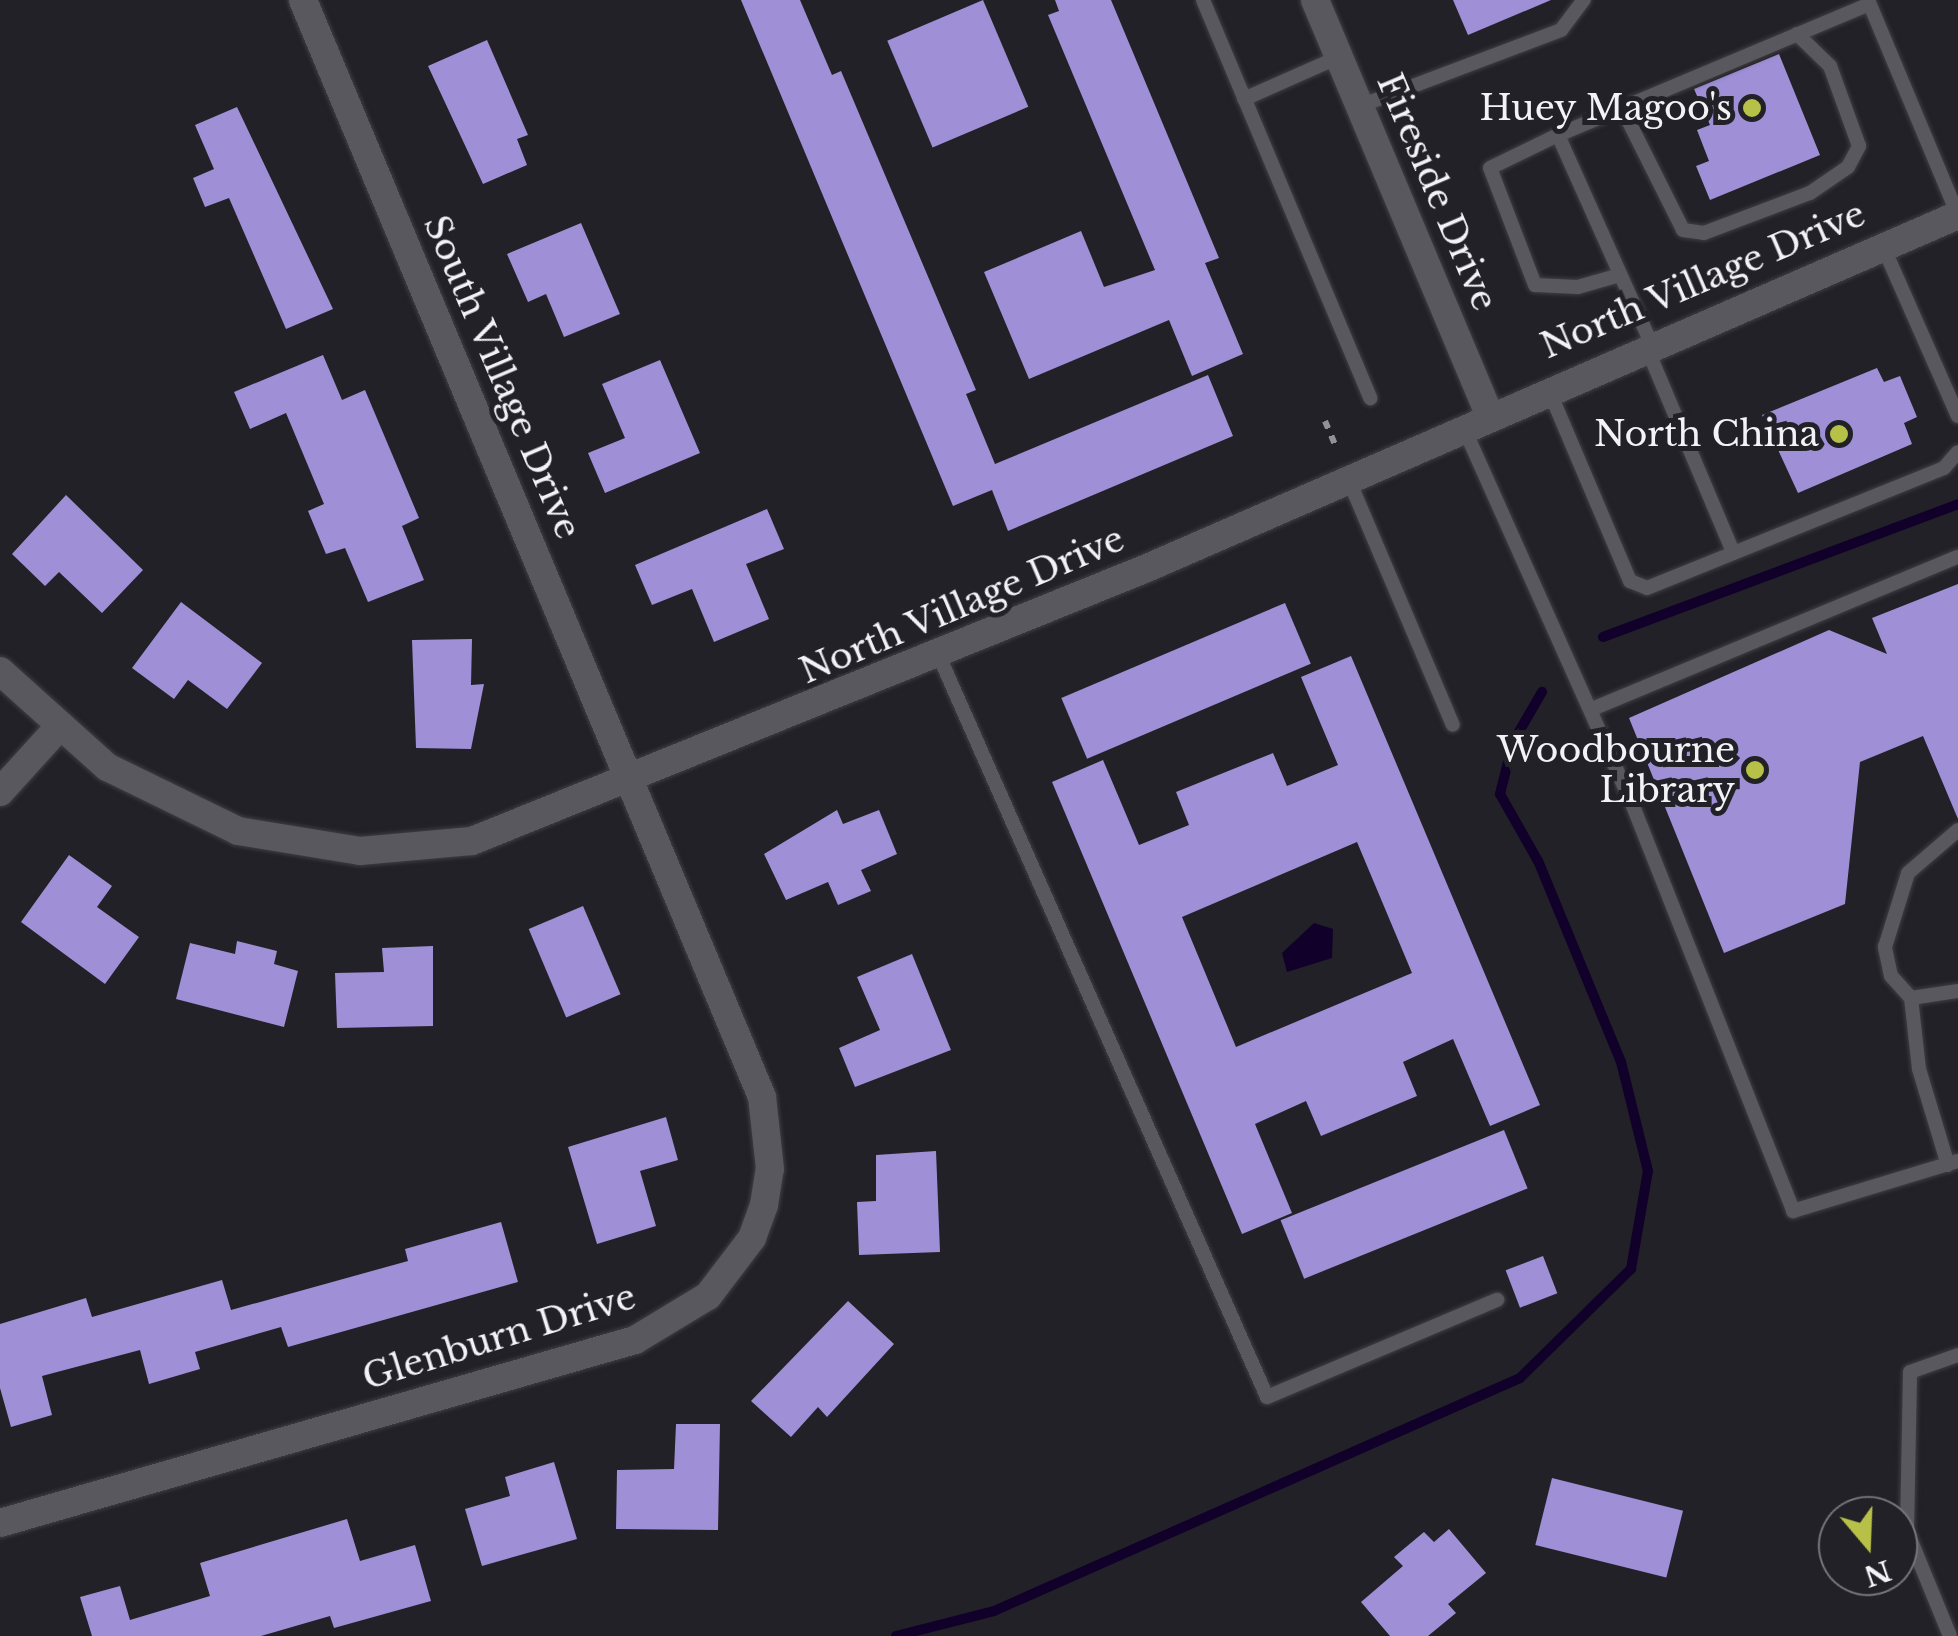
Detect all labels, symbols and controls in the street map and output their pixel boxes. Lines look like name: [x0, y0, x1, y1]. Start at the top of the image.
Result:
street label: Fireside Drive: [1368, 67, 1506, 317]
place label: Huey Magoo's: [1479, 87, 1732, 129]
marker: Huey Magoo's: [1741, 97, 1763, 119]
street label: North Village Drive: [1534, 192, 1872, 368]
street label: South Village Drive: [415, 208, 589, 546]
place label: North China: [1594, 413, 1819, 455]
marker: North China: [1828, 423, 1850, 445]
street label: North Village Drive: [793, 517, 1131, 693]
place label: Woodbourne Library: [1497, 729, 1735, 811]
marker: Woodbourne Library: [1744, 759, 1766, 781]
street label: Glenburn Drive: [357, 1276, 641, 1398]
north arrow: [1818, 1496, 1918, 1596]
text: N: [1859, 1552, 1895, 1594]

